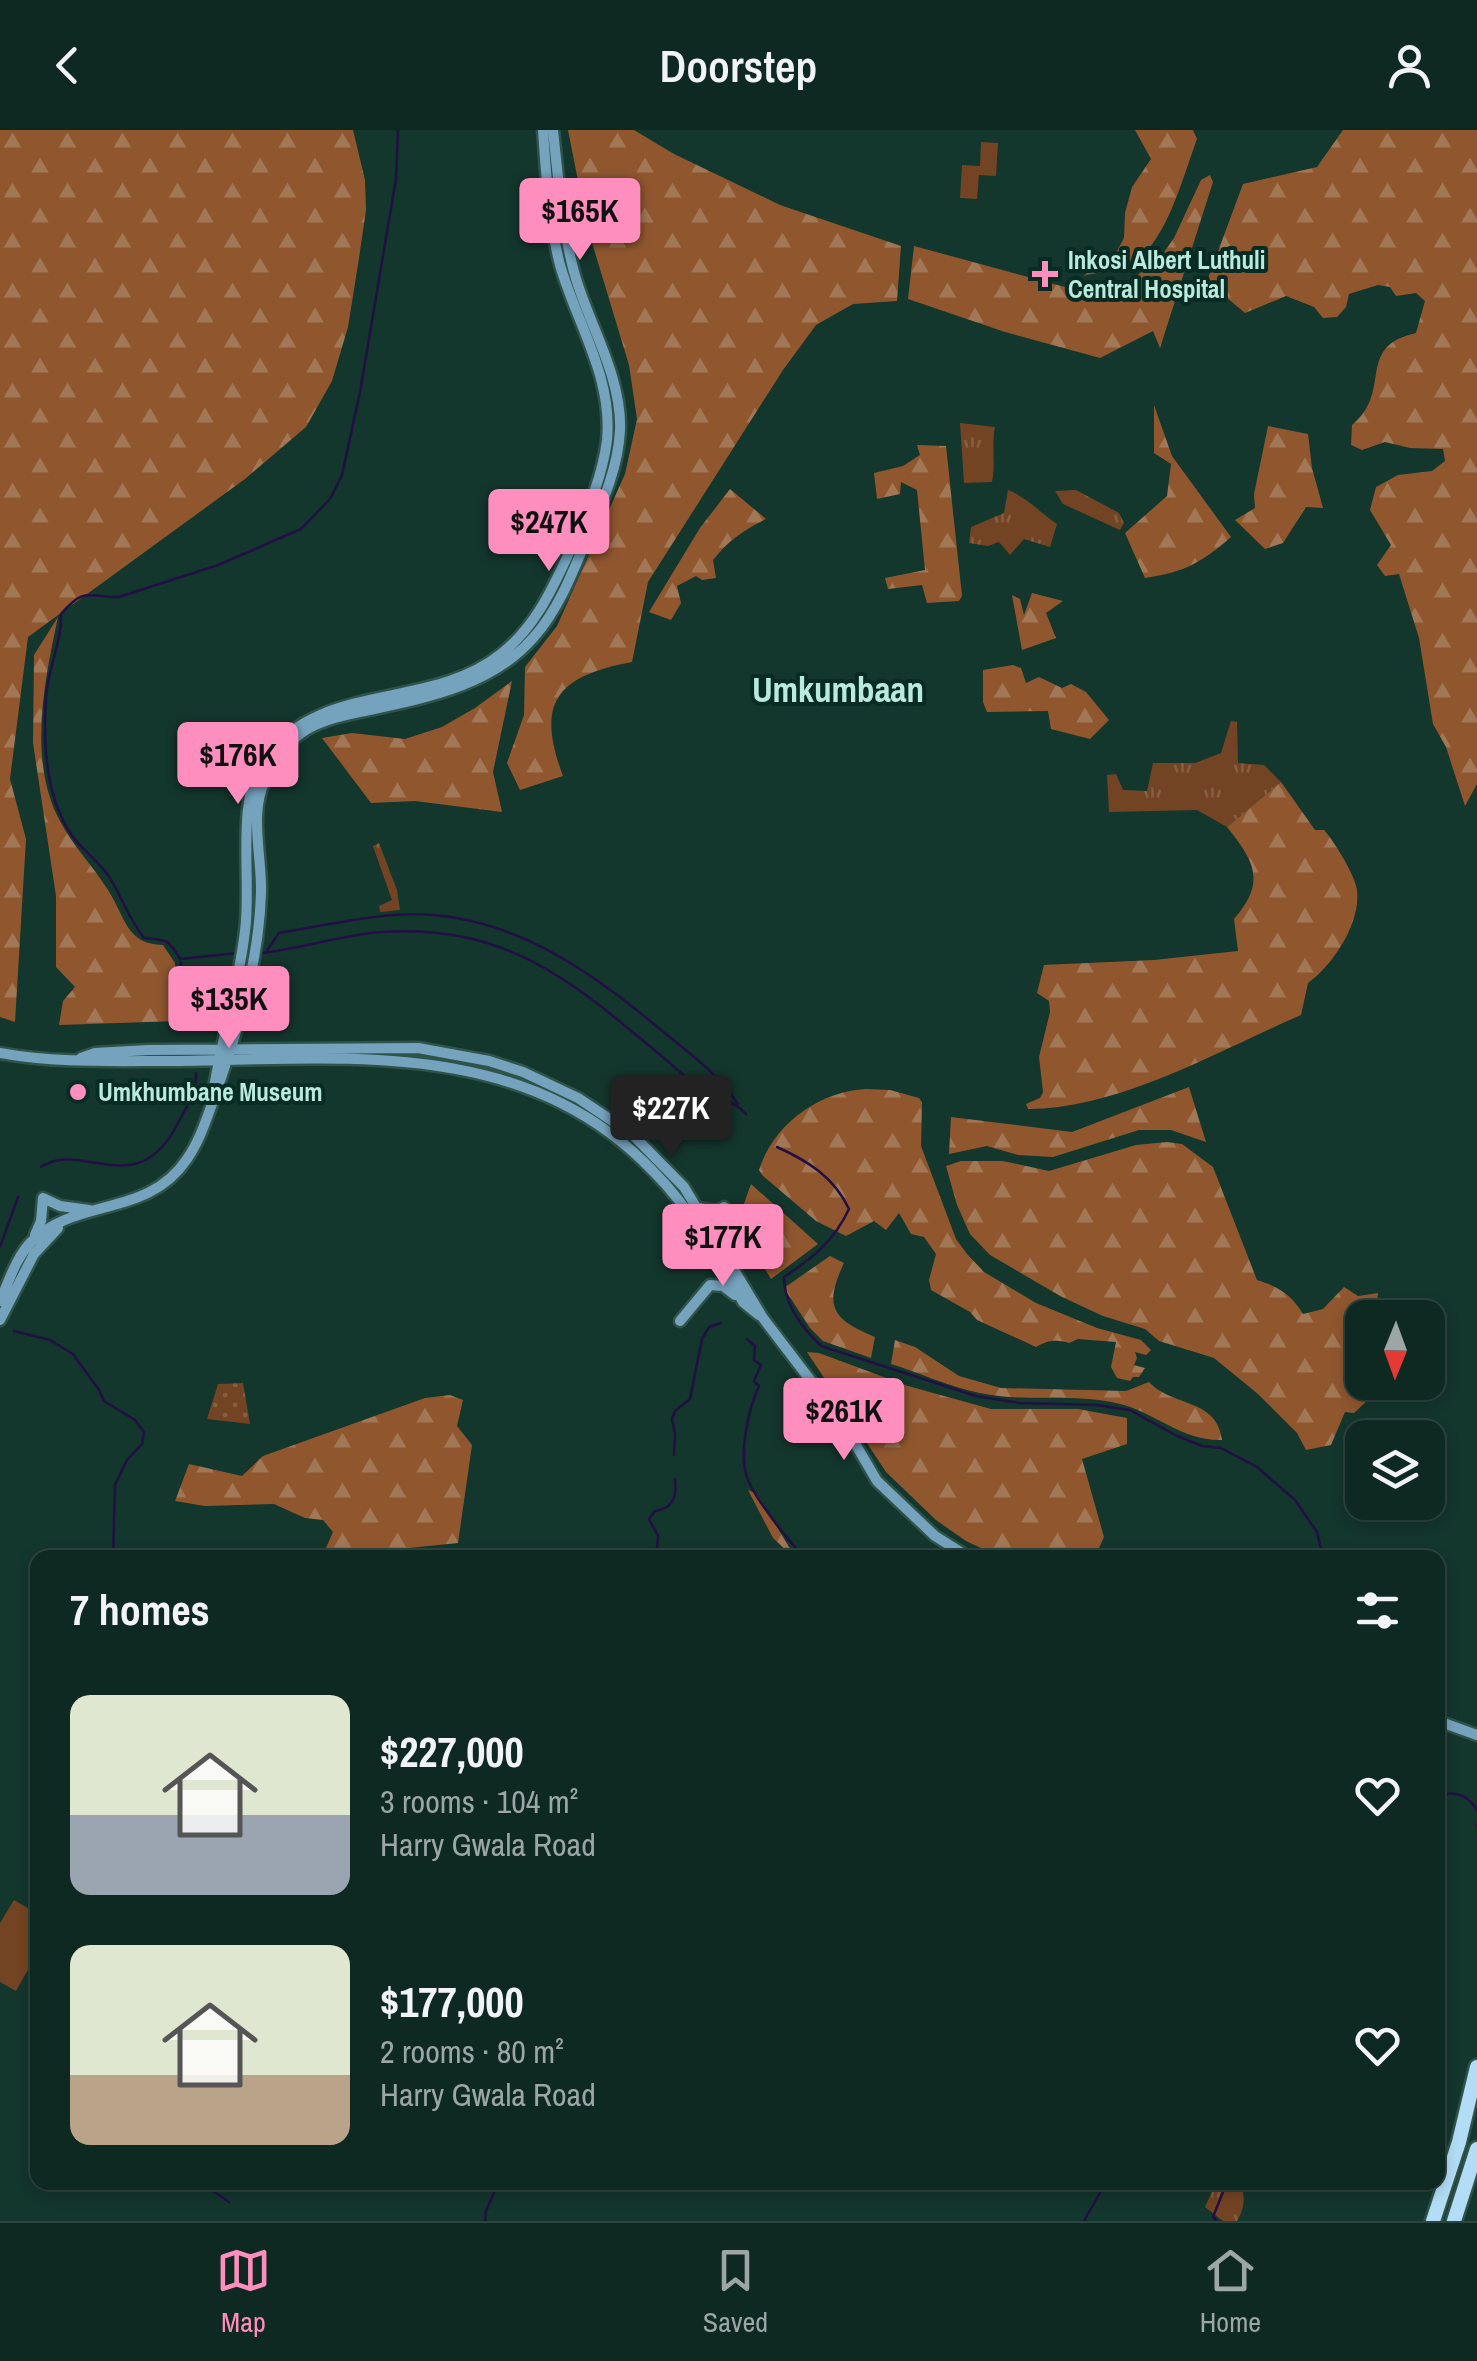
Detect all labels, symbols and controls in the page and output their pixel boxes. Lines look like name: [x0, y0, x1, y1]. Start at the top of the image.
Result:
text: Doorstep: [660, 35, 817, 96]
icon: back: [40, 38, 95, 93]
icon: person: [1382, 38, 1437, 93]
pin: $165K: [510, 178, 650, 263]
text: $165K: [541, 189, 619, 232]
place label: Inkosi Albert Luthuli Central Hospital: [1068, 243, 1265, 306]
marker: Inkosi Albert Luthuli Central Hospital: [1032, 261, 1058, 287]
pin: $247K: [479, 489, 619, 574]
text: $247K: [510, 500, 588, 543]
district label: Umkumbaan: [752, 666, 924, 713]
pin: $176K: [168, 722, 308, 807]
text: $176K: [199, 733, 277, 776]
pin: $135K: [159, 966, 299, 1051]
text: $135K: [190, 977, 268, 1020]
place label: Umkhumbane Museum: [98, 1075, 322, 1109]
pin: $227K: [601, 1075, 741, 1160]
marker: Umkhumbane Museum: [67, 1081, 89, 1103]
text: $227K: [632, 1086, 710, 1129]
pin: $177K: [653, 1204, 793, 1289]
text: $177K: [684, 1215, 762, 1258]
north arrow: [1345, 1300, 1445, 1400]
map controls: [1345, 1300, 1445, 1520]
pin: $261K: [774, 1378, 914, 1463]
text: $261K: [805, 1389, 883, 1432]
button: layers: [1345, 1420, 1445, 1520]
text: 7 homes: [70, 1582, 210, 1638]
icon: filters: [1350, 1583, 1405, 1638]
text: $227,000: [380, 1724, 524, 1780]
icon: home: [150, 1735, 270, 1855]
icon: heart: [1350, 1768, 1405, 1823]
text: 3 rooms · 104 m²: [380, 1780, 578, 1823]
text: Harry Gwala Road: [380, 1823, 596, 1866]
text: $177,000: [380, 1974, 524, 2030]
icon: home: [150, 1985, 270, 2105]
icon: heart: [1350, 2018, 1405, 2073]
text: 2 rooms · 80 m²: [380, 2030, 564, 2073]
text: Harry Gwala Road: [380, 2073, 596, 2116]
tab: Map: [216, 2243, 271, 2341]
tab: Saved: [703, 2243, 768, 2341]
tab: Home: [1200, 2243, 1261, 2341]

